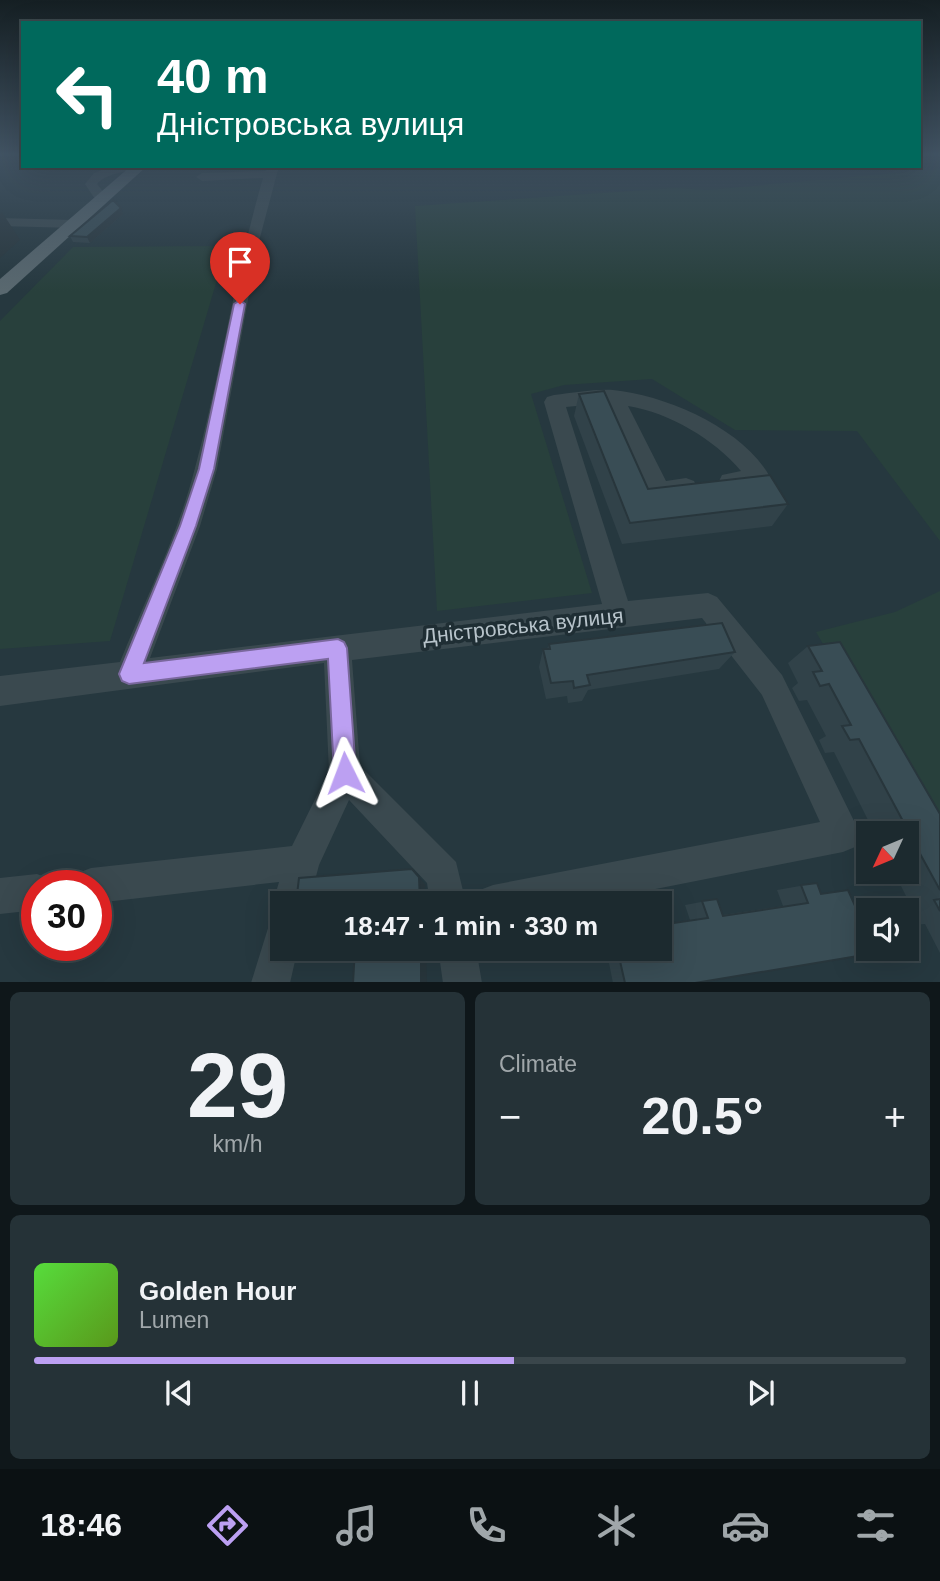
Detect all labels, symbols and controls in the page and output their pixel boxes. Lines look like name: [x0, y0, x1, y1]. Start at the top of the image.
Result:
icon: left: [42, 49, 133, 140]
text: 40 m: [157, 49, 269, 103]
text: Дністровська вулиця: [157, 106, 464, 142]
pin: [210, 232, 270, 304]
icon: arrive: [221, 243, 259, 281]
street label: Дністровська вулиця: [421, 604, 624, 647]
position arrow: [308, 736, 382, 810]
north arrow: [856, 821, 919, 884]
map controls: [856, 821, 919, 961]
speed limit sign: 30: [21, 870, 112, 961]
button: sound: [856, 898, 919, 961]
text: 18:47 · 1 min · 330 m: [344, 911, 598, 941]
text: 29: [187, 1035, 288, 1136]
text: Climate: [499, 1051, 577, 1077]
text: 20.5°: [641, 1087, 764, 1145]
text: −: [499, 1096, 521, 1138]
text: +: [884, 1096, 906, 1138]
text: km/h: [213, 1131, 262, 1157]
text: Golden Hour: [139, 1276, 296, 1306]
text: Lumen: [139, 1307, 209, 1333]
icon: previous: [160, 1374, 198, 1412]
icon: pause: [451, 1374, 489, 1412]
icon: next: [742, 1374, 780, 1412]
icon: directions: [203, 1501, 252, 1550]
icon: music: [332, 1501, 381, 1550]
icon: phone: [462, 1501, 511, 1550]
icon: climate: [592, 1501, 641, 1550]
icon: car: [721, 1501, 770, 1550]
icon: filters: [851, 1501, 900, 1550]
text: 18:46: [40, 1507, 122, 1543]

